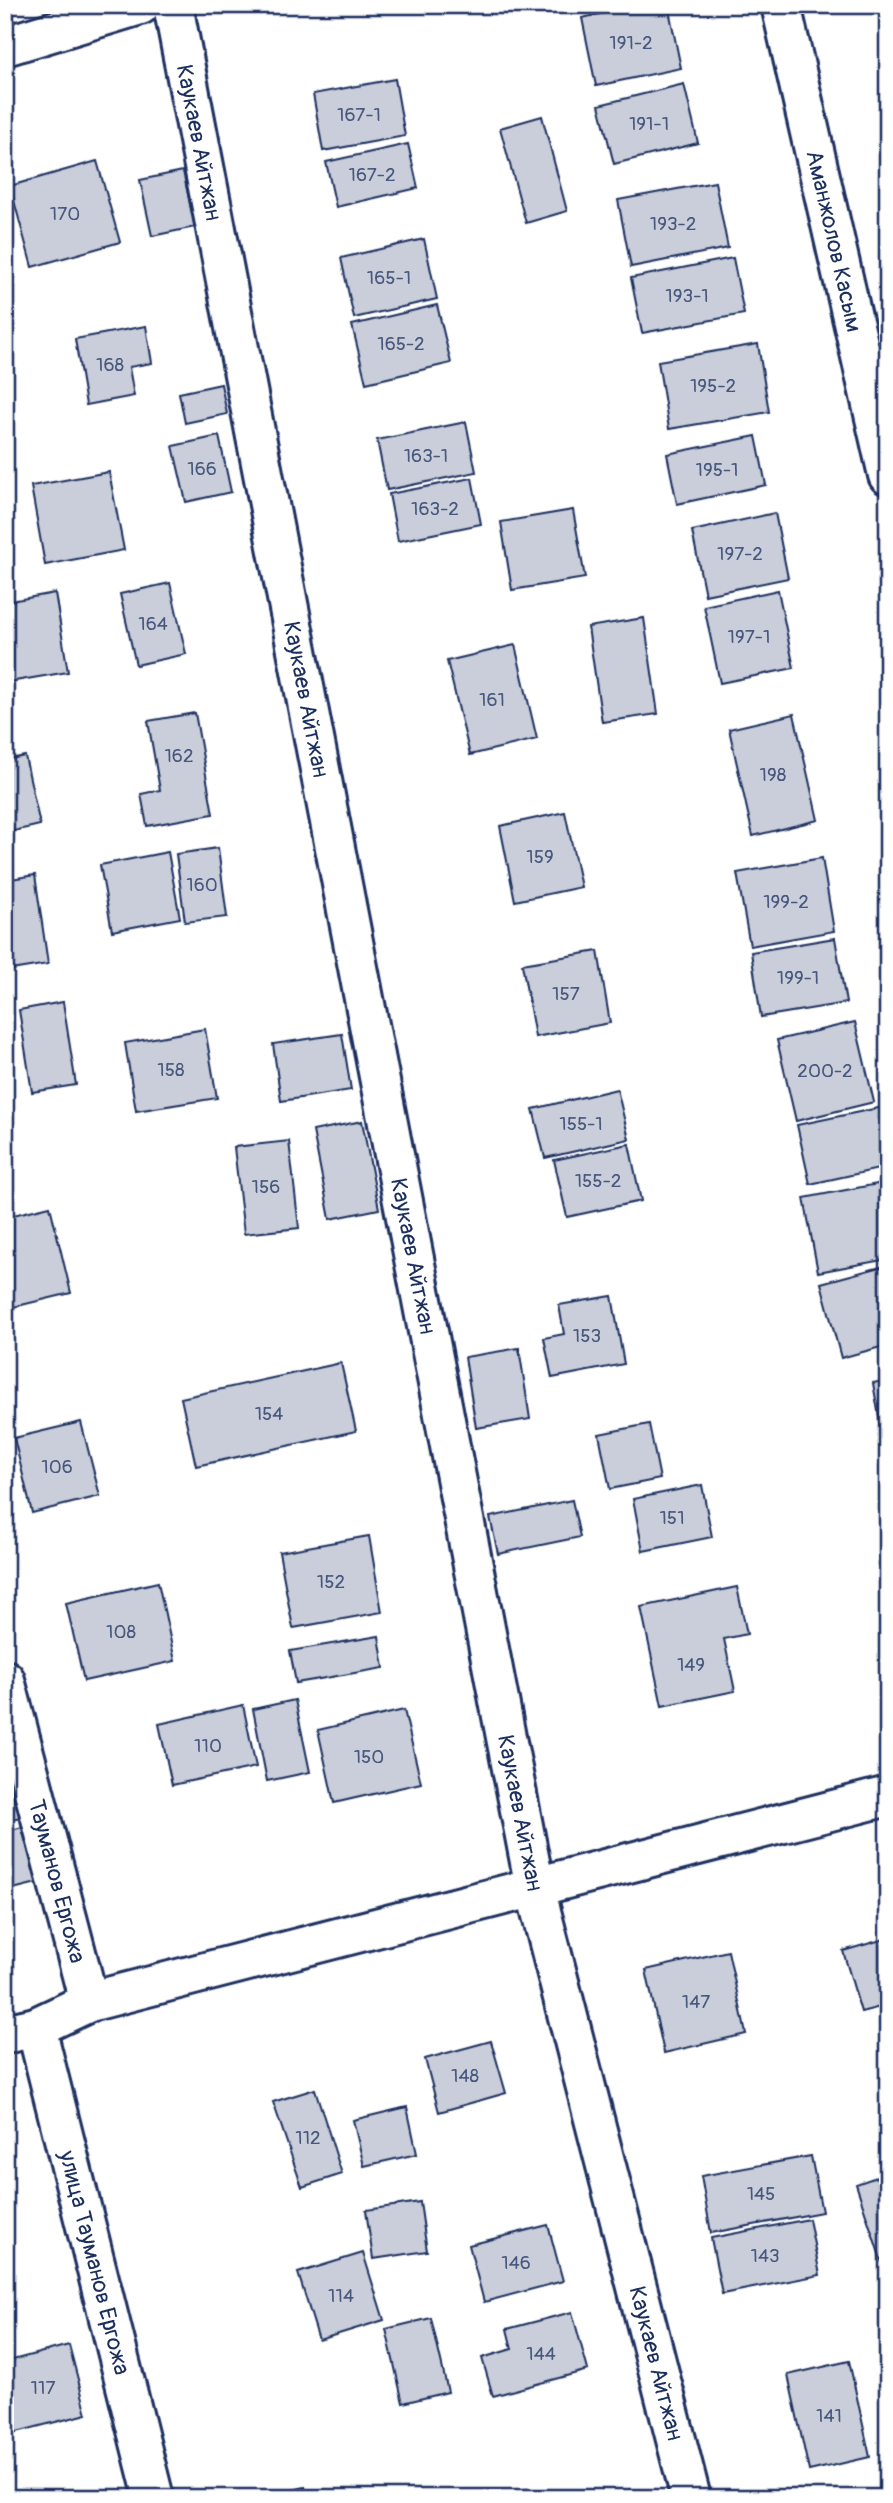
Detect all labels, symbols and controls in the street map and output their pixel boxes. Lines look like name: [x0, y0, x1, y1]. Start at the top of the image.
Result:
house number: 191-2: [609, 31, 653, 55]
street label: Каукаев Айтжан: [170, 62, 229, 223]
house number: 167-1: [337, 103, 381, 127]
house number: 191-1: [629, 112, 669, 136]
street label: Аманжолов Касым: [800, 147, 869, 335]
house number: 167-2: [348, 163, 396, 187]
house number: 170: [50, 202, 80, 226]
house number: 193-2: [650, 212, 696, 236]
house number: 165-1: [367, 266, 411, 290]
house number: 193-1: [665, 284, 709, 308]
house number: 165-2: [377, 332, 425, 356]
house number: 168: [96, 353, 124, 377]
house number: 195-2: [690, 374, 736, 398]
house number: 163-1: [404, 444, 448, 468]
house number: 166: [187, 457, 217, 481]
house number: 195-1: [695, 458, 739, 482]
house number: 163-2: [411, 497, 459, 521]
house number: 197-2: [717, 542, 763, 566]
house number: 164: [138, 612, 168, 636]
street label: Каукаев Айтжан: [277, 619, 336, 780]
house number: 197-1: [728, 625, 770, 649]
house number: 161: [479, 688, 505, 712]
house number: 162: [164, 744, 194, 768]
house number: 198: [760, 763, 786, 787]
house number: 159: [526, 845, 554, 869]
house number: 160: [186, 873, 218, 897]
house number: 199-2: [763, 890, 809, 914]
house number: 199-1: [777, 966, 819, 990]
house number: 157: [552, 982, 580, 1006]
house number: 158: [157, 1058, 185, 1082]
house number: 200-2: [797, 1059, 853, 1083]
house number: 155-1: [559, 1112, 603, 1136]
house number: 155-2: [575, 1169, 621, 1193]
house number: 156: [252, 1175, 280, 1199]
street label: Каукаев Айтжан: [384, 1176, 443, 1337]
house number: 153: [573, 1324, 601, 1348]
house number: 154: [255, 1402, 283, 1426]
house number: 106: [41, 1455, 73, 1479]
house number: 151: [659, 1506, 685, 1530]
house number: 152: [317, 1570, 345, 1594]
house number: 108: [106, 1620, 136, 1644]
house number: 149: [677, 1653, 705, 1677]
street label: Каукаев Айтжан: [491, 1732, 550, 1893]
house number: 110: [194, 1734, 222, 1758]
house number: 150: [354, 1745, 384, 1769]
street label: Тауманов Ергожа: [22, 1796, 93, 1966]
house number: 147: [682, 1990, 710, 2014]
house number: 148: [451, 2064, 479, 2088]
house number: 112: [295, 2126, 321, 2150]
street label: улица Тауманов Ергожа: [53, 2147, 137, 2378]
house number: 145: [747, 2182, 775, 2206]
house number: 143: [750, 2244, 780, 2268]
house number: 146: [501, 2251, 531, 2275]
street label: Каукаев Айтжан: [623, 2283, 690, 2444]
house number: 114: [328, 2284, 354, 2308]
house number: 144: [526, 2342, 556, 2366]
house number: 117: [31, 2376, 55, 2400]
house number: 141: [816, 2404, 842, 2428]

